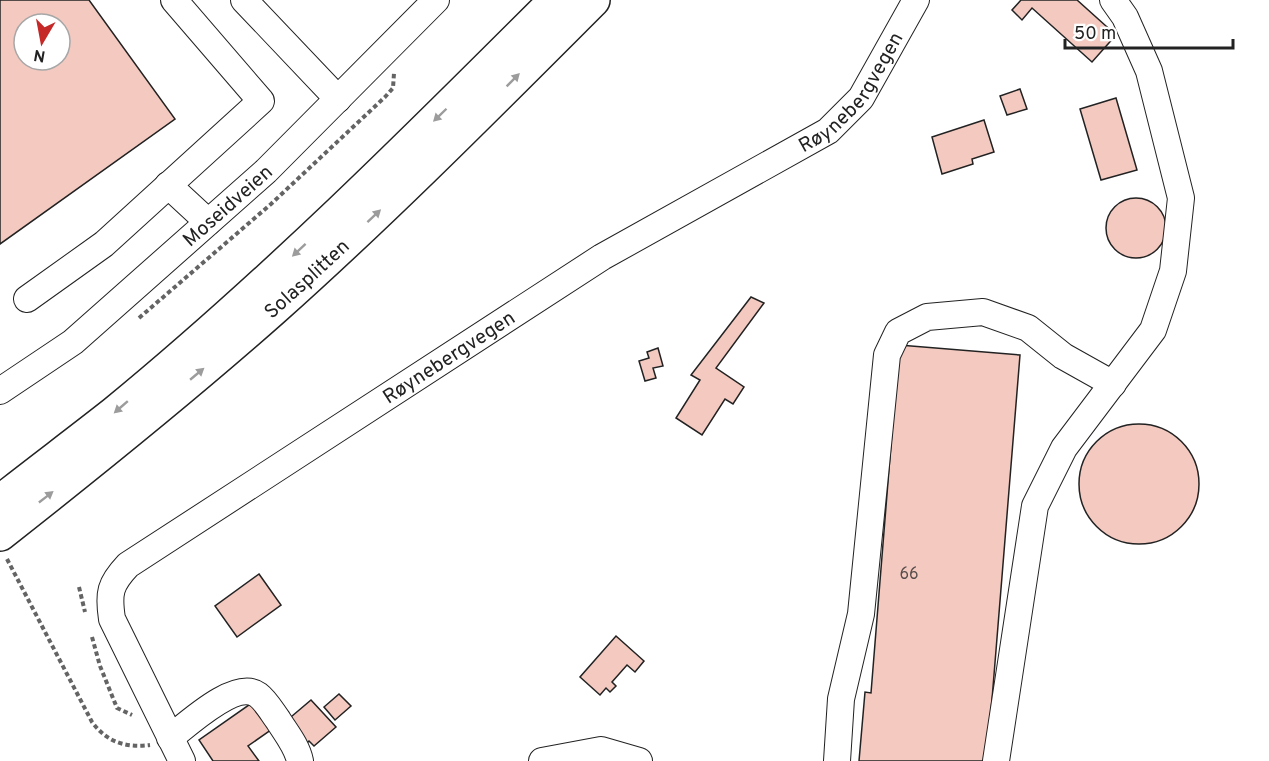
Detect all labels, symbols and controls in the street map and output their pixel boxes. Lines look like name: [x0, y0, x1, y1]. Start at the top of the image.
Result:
north arrow: [12, 12, 72, 72]
scale bar: [1065, 12, 1233, 50]
text: 50 m: [1074, 23, 1116, 46]
street label: Røynebergvegen: [794, 28, 910, 160]
text: N: [32, 44, 47, 66]
one-way arrow: [506, 73, 521, 87]
one-way arrow: [434, 108, 448, 122]
street label: Moseidveien: [178, 160, 279, 254]
one-way arrow: [366, 209, 381, 223]
street label: Solasplitten: [260, 235, 356, 326]
one-way arrow: [292, 243, 307, 256]
street label: Røynebergvegen: [378, 306, 521, 411]
one-way arrow: [189, 368, 204, 381]
one-way arrow: [114, 400, 129, 413]
one-way arrow: [38, 491, 54, 504]
house number: 66: [899, 565, 919, 585]

